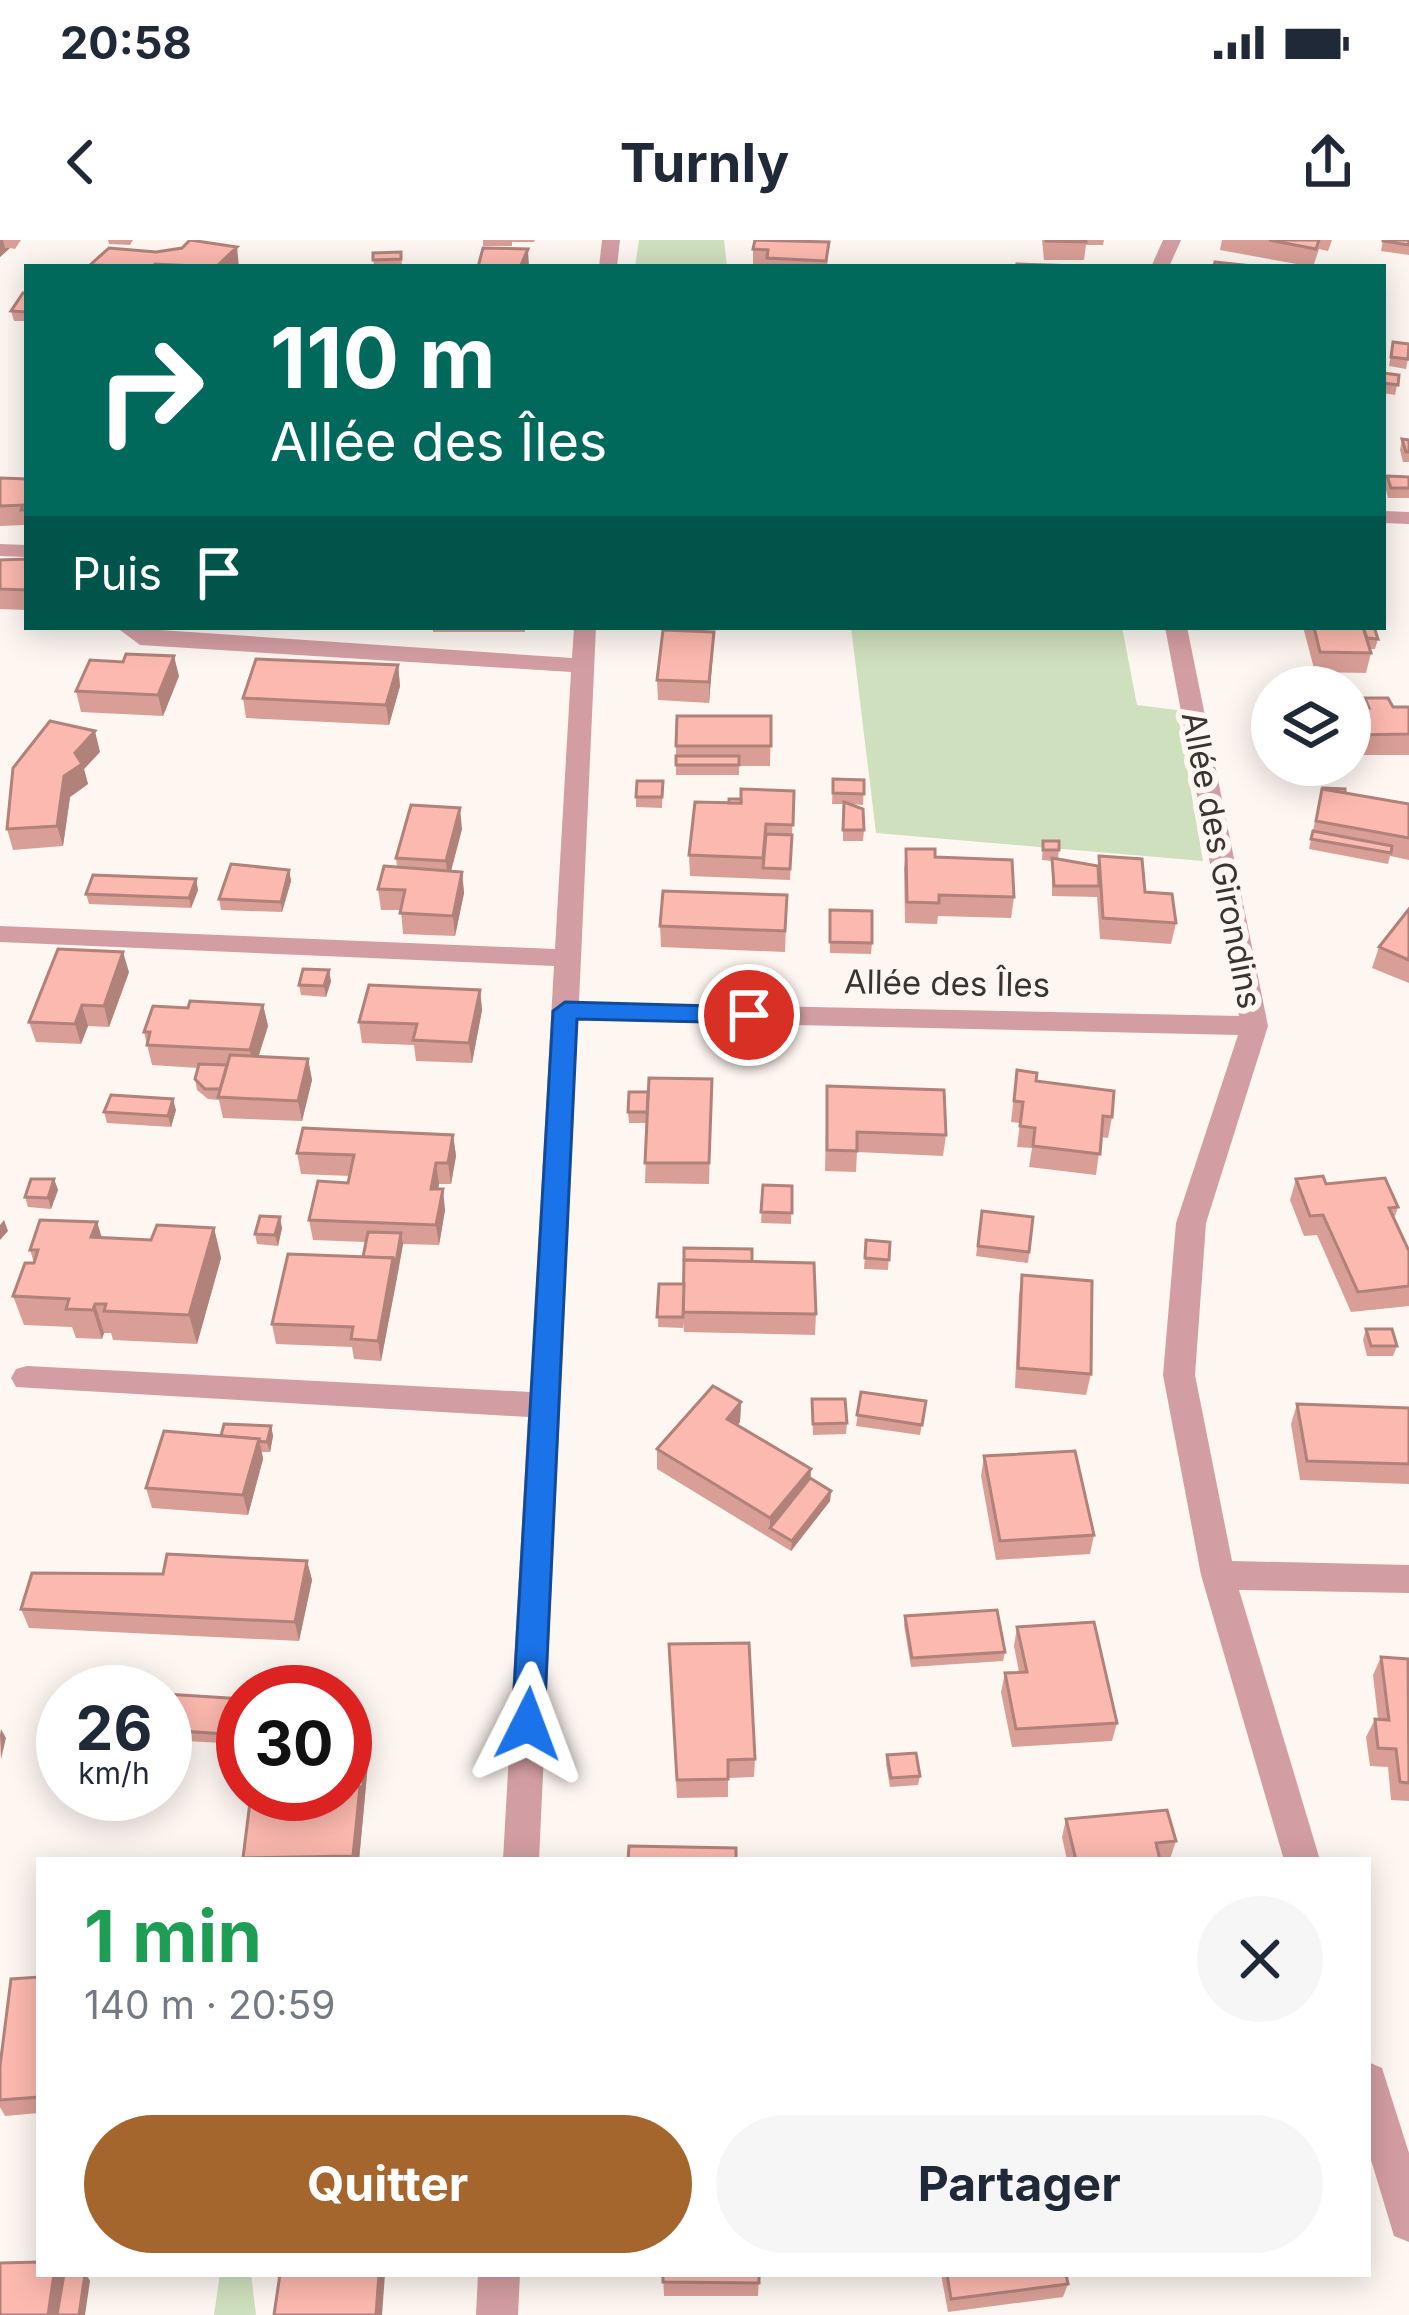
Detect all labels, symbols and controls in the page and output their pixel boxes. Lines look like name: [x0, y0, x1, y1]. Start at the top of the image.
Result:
text: 20:58: [60, 15, 192, 70]
icon: back: [48, 129, 114, 195]
icon: share: [1295, 129, 1361, 195]
text: Turnly: [620, 130, 789, 195]
text: 110 m: [270, 307, 496, 408]
icon: right: [72, 312, 228, 468]
text: Allée des Îles: [270, 409, 607, 474]
icon: arrive: [186, 540, 252, 606]
text: Puis: [72, 546, 162, 601]
map controls: [1251, 666, 1371, 786]
button: layers: [1251, 666, 1371, 786]
street label: Allée des Girondins: [1174, 708, 1270, 1012]
street label: Allée des Îles: [844, 961, 1050, 1005]
pin: [698, 964, 800, 1066]
icon: arrive: [716, 982, 782, 1048]
position arrow: [465, 1661, 591, 1787]
speed limit sign: 30: [216, 1665, 372, 1821]
text: 26: [76, 1692, 152, 1764]
text: km/h: [78, 1755, 150, 1791]
text: 1 min: [84, 1892, 262, 1979]
button: close: [1197, 1896, 1323, 2022]
text: 140 m · 20:59: [84, 1981, 335, 2028]
button: Quitter: [84, 2115, 692, 2253]
button: Partager: [716, 2115, 1323, 2253]

